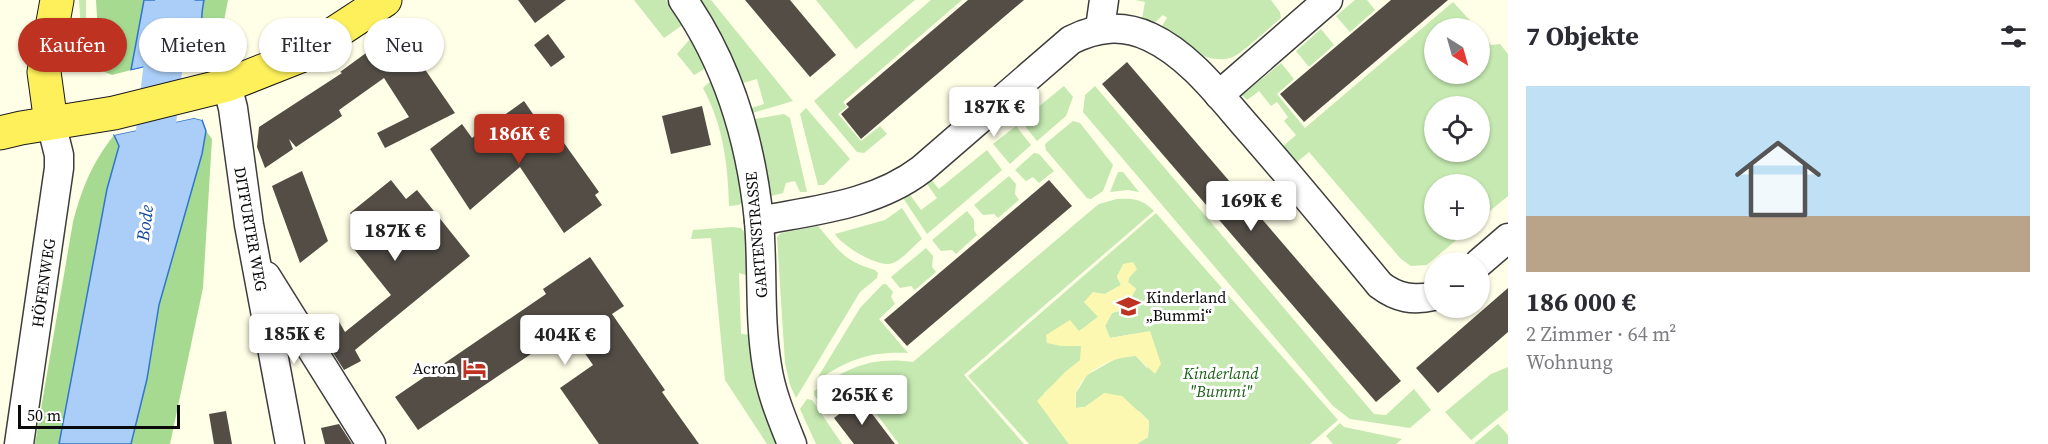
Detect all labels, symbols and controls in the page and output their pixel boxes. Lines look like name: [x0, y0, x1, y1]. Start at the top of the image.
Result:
chip: Kaufen: [18, 18, 127, 72]
chip: Mieten: [139, 18, 247, 72]
chip: Filter: [259, 18, 352, 72]
chip: Neu: [364, 18, 444, 72]
north arrow: [1424, 18, 1490, 84]
map controls: [1424, 18, 1490, 318]
text: 7 Objekte: [1526, 18, 1639, 54]
icon: filters: [1997, 20, 2030, 53]
pin: 187K €: [945, 87, 1043, 138]
text: 187K €: [963, 92, 1025, 120]
button: locate: [1424, 96, 1490, 162]
pin: 186K €: [470, 114, 568, 165]
text: 186K €: [488, 119, 550, 147]
icon: home: [1724, 125, 1832, 233]
street label: DITFURTER WEG: [229, 165, 273, 293]
street label: GARTENSTRASSE: [739, 171, 772, 299]
button: +: [1424, 174, 1490, 240]
pin: 169K €: [1202, 181, 1300, 232]
text: 169K €: [1220, 186, 1282, 214]
water label: Bode: [130, 203, 159, 244]
pin: 187K €: [346, 211, 444, 262]
text: 187K €: [364, 216, 426, 244]
street label: HÖFENWEG: [26, 237, 60, 329]
button: −: [1424, 252, 1490, 318]
text: 186 000 €: [1526, 284, 1636, 320]
place label: Kinderland „Bummi“: [1146, 286, 1226, 326]
school or university icon: Kinderland „Bummi“: [1115, 293, 1141, 319]
pin: 185K €: [245, 314, 343, 365]
pin: 404K €: [516, 315, 614, 366]
text: 185K €: [263, 319, 325, 347]
text: 404K €: [534, 320, 596, 348]
text: 2 Zimmer · 64 m²: [1526, 320, 1676, 348]
text: Wohnung: [1526, 348, 1613, 376]
hotel icon: Acron: [461, 355, 487, 381]
place label: Acron: [413, 357, 456, 379]
park label: Kinderland "Bummi": [1182, 362, 1259, 402]
pin: 265K €: [813, 375, 911, 426]
text: 265K €: [831, 380, 893, 408]
scale bar: [18, 402, 180, 430]
text: 50 m: [27, 404, 61, 426]

